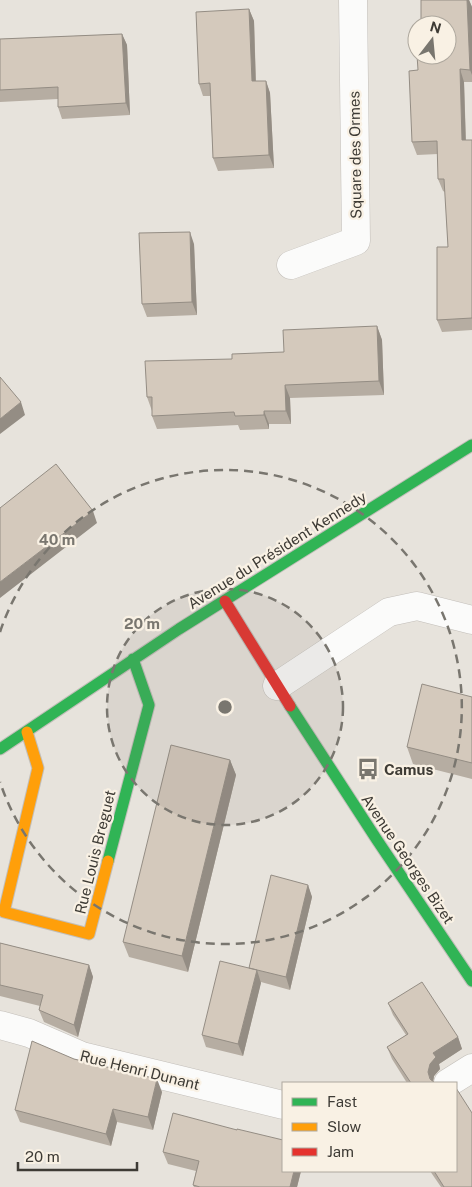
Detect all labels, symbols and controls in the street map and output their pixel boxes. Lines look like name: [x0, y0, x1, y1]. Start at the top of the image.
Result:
north arrow: [407, 15, 457, 65]
text: N: [428, 18, 443, 37]
street label: Square des Ormes: [345, 91, 365, 219]
street label: Avenue du Président Kennedy: [184, 488, 370, 612]
text: 40 m: [39, 531, 75, 548]
text: 20 m: [124, 615, 160, 632]
centre of rings: [216, 698, 234, 716]
bus stop icon: Camus: [355, 756, 381, 782]
place label: Camus: [384, 761, 433, 778]
street label: Rue Louis Breguet: [71, 788, 119, 916]
street label: Avenue Georges Bizet: [358, 791, 458, 927]
street label: Rue Henri Dunant: [78, 1047, 202, 1093]
legend: [282, 1082, 457, 1172]
text: Fast: [327, 1093, 357, 1110]
text: Slow: [327, 1118, 362, 1135]
scale bar: [18, 1140, 136, 1172]
text: Jam: [327, 1143, 354, 1160]
text: 20 m: [25, 1148, 60, 1165]

